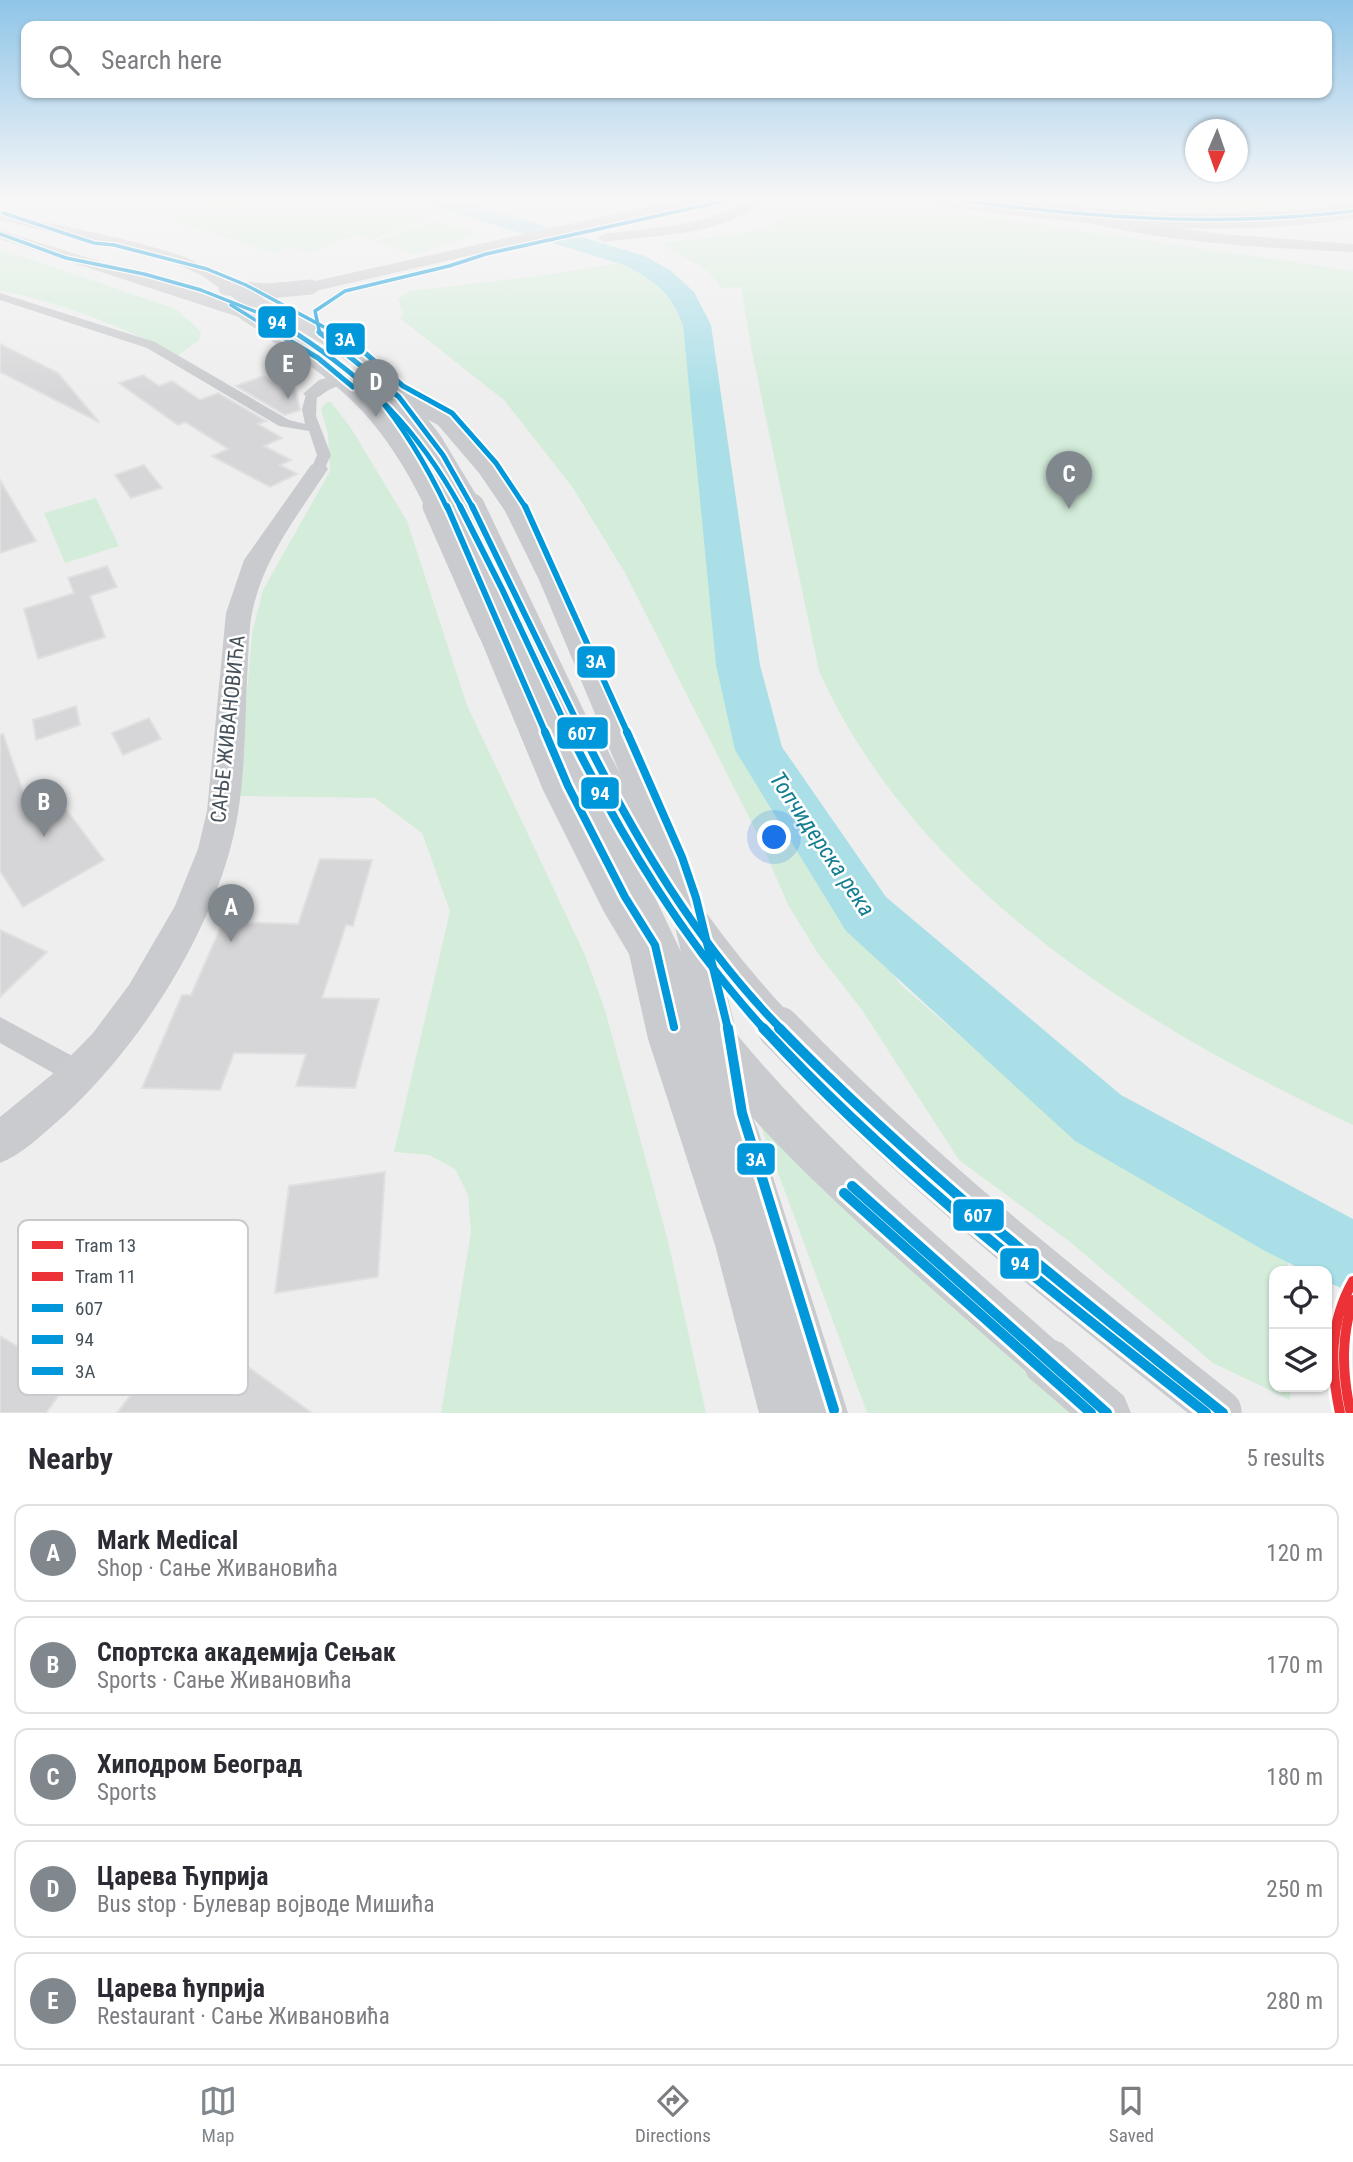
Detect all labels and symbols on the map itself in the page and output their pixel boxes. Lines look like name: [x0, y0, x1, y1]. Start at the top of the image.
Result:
north arrow: [1185, 119, 1248, 182]
line badge: 94: [257, 305, 297, 339]
text: 94: [267, 311, 287, 334]
line badge: 3A: [325, 322, 366, 356]
text: 3A: [335, 328, 356, 351]
pin: E: [265, 341, 311, 399]
pin: D: [353, 359, 399, 417]
pin: C: [1046, 451, 1092, 509]
street label: САЊЕ ЖИВАНОВИЋА: [206, 634, 250, 824]
line badge: 3A: [576, 645, 616, 679]
text: 3A: [586, 650, 607, 673]
line badge: 607: [556, 716, 609, 750]
text: 607: [568, 722, 596, 745]
water label: Топчидерска река: [764, 767, 880, 921]
line badge: 94: [580, 776, 620, 810]
pin: B: [21, 779, 67, 837]
text: 94: [590, 782, 610, 805]
your location: [757, 820, 791, 854]
pin: A: [208, 884, 254, 942]
line badge: 3A: [736, 1142, 776, 1176]
text: 3A: [746, 1148, 767, 1171]
line badge: 607: [952, 1198, 1005, 1232]
text: 607: [964, 1204, 992, 1227]
legend: [18, 1220, 248, 1395]
text: Tram 13: [75, 1234, 136, 1257]
line badge: 94: [999, 1247, 1040, 1280]
text: 94: [1010, 1252, 1030, 1275]
text: Tram 11: [75, 1265, 136, 1288]
text: 607: [75, 1297, 103, 1320]
text: 94: [75, 1328, 94, 1351]
text: 3A: [75, 1360, 95, 1383]

